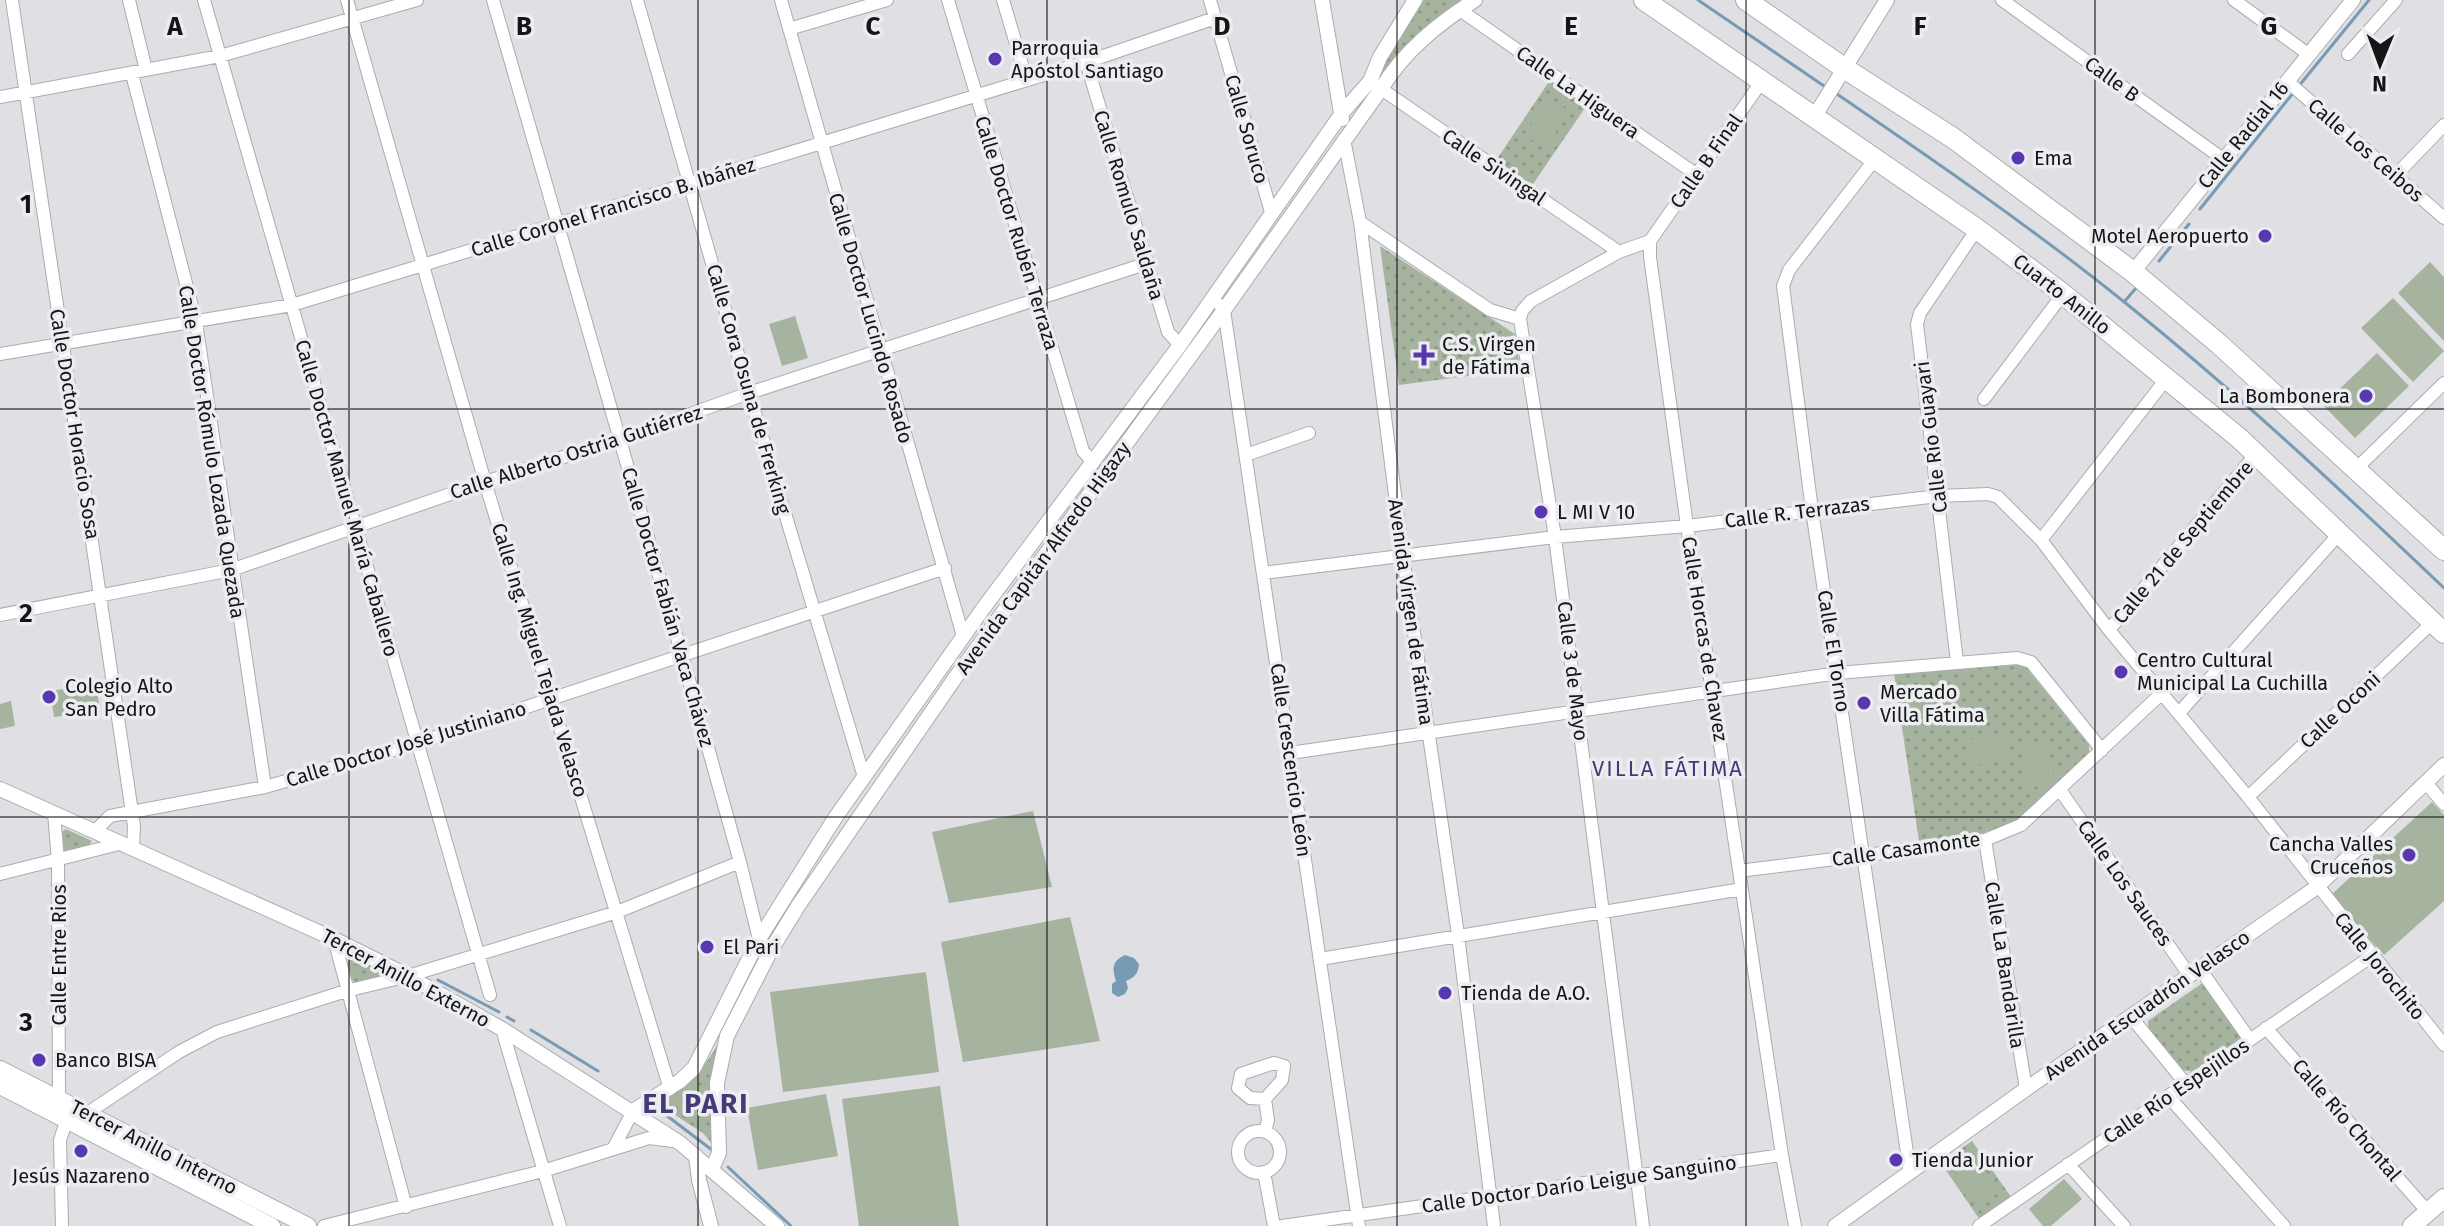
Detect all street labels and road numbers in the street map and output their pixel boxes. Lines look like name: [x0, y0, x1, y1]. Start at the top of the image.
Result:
street label: Calle La Higuera: [1512, 40, 1644, 144]
street label: Calle B: [2080, 51, 2144, 107]
street label: Calle Soruco: [1220, 72, 1274, 186]
street label: Calle Radial 16: [2192, 77, 2294, 193]
street label: Calle Los Ceibos: [2303, 93, 2429, 207]
street label: Calle Romulo Saldaña: [1089, 107, 1169, 303]
street label: Calle B Final: [1665, 109, 1747, 213]
street label: Calle Doctor Rubén Terraza: [970, 113, 1064, 353]
street label: Calle Sivingal: [1438, 124, 1550, 211]
street label: Calle Coronel Francisco B. Ibáñez: [468, 152, 758, 262]
street label: Calle Doctor Lucindo Rosado: [824, 190, 918, 446]
street label: Cuarto Anillo: [2008, 248, 2116, 340]
street label: Calle Cora Osuna de Frerking: [702, 261, 796, 517]
street label: Calle Doctor Rómulo Lozada Quezada: [174, 284, 250, 620]
street label: Calle Doctor Horacio Sosa: [45, 307, 105, 541]
street label: Calle Doctor Manuel María Caballero: [290, 337, 404, 659]
street label: Calle Río Guayari: [1910, 360, 1952, 514]
street label: Calle Alberto Ostria Gutiérrez: [447, 400, 705, 504]
street label: Avenida Capitán Alfredo Higazy: [951, 437, 1136, 679]
street label: Calle 21 de Septiembre: [2108, 456, 2258, 628]
street label: Calle Doctor Fabián Vaca Chávez: [617, 465, 719, 750]
street label: Calle R. Terrazas: [1723, 491, 1871, 533]
street label: Avenida Virgen de Fátima: [1383, 497, 1439, 727]
street label: Calle Ing. Miguel Tejada Velasco: [487, 520, 593, 800]
street label: Calle Horcas de Chavez: [1677, 535, 1733, 744]
street label: Calle El Torno: [1813, 588, 1855, 714]
street label: Calle 3 de Mayo: [1553, 600, 1593, 742]
street label: Calle Crescencio León: [1266, 662, 1316, 858]
street label: Calle Oconi: [2295, 667, 2385, 753]
street label: Calle Doctor José Justiniano: [283, 696, 529, 792]
street label: Calle Los Sauces: [2073, 815, 2177, 951]
street label: Calle Casamonte: [1830, 827, 1982, 871]
street label: Calle La Bandarilla: [1980, 880, 2030, 1050]
street label: Calle Entre Rios: [47, 884, 71, 1026]
street label: Calle Jorochito: [2329, 907, 2431, 1025]
street label: Tercer Anillo Externo: [318, 923, 494, 1033]
street label: Avenida Escuadrón Velasco: [2040, 925, 2254, 1085]
street label: Calle Río Espejillos: [2098, 1033, 2254, 1149]
street label: Calle Río Chontal: [2287, 1054, 2407, 1186]
street label: Tercer Anillo Interno: [66, 1094, 242, 1200]
street label: Calle Doctor Darío Leigue Sanguino: [1420, 1150, 1738, 1218]

